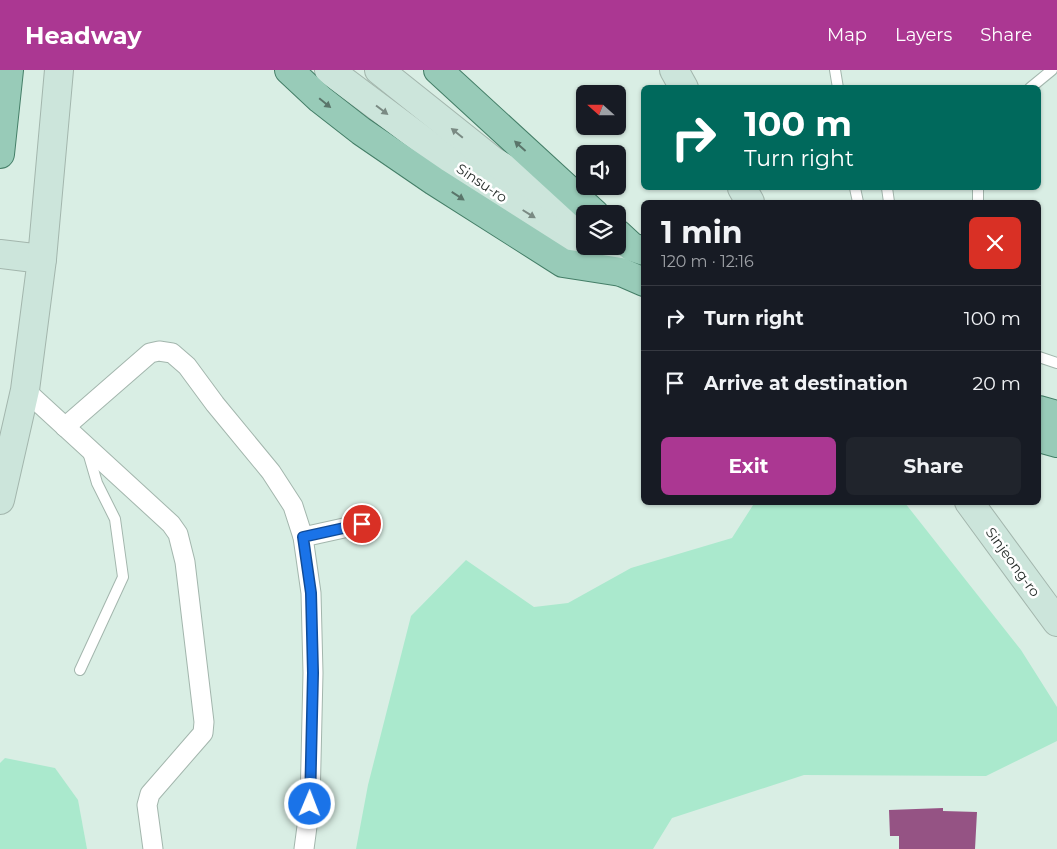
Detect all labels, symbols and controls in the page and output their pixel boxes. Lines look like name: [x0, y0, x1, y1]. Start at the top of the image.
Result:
text: Headway: [25, 21, 142, 50]
text: Map: [827, 24, 867, 46]
text: Layers: [895, 24, 952, 46]
text: Share: [980, 24, 1032, 46]
north arrow: [576, 85, 626, 135]
map controls: [576, 85, 626, 255]
one-way arrow: [318, 97, 331, 108]
text: 100 m: [744, 102, 852, 145]
one-way arrow: [375, 105, 388, 116]
icon: right: [661, 105, 726, 170]
one-way arrow: [451, 127, 464, 138]
one-way arrow: [514, 140, 526, 152]
button: sound: [576, 145, 626, 195]
text: Turn right: [744, 145, 854, 172]
street label: Sinsu-ro: [453, 159, 511, 207]
one-way arrow: [451, 191, 465, 201]
button: layers: [576, 205, 626, 255]
one-way arrow: [522, 210, 535, 219]
text: 1 min: [661, 214, 742, 251]
button: close: [969, 217, 1021, 269]
text: 120 m · 12:16: [661, 252, 754, 271]
icon: right: [661, 304, 689, 332]
text: Turn right: [704, 307, 804, 330]
text: 100 m: [964, 307, 1021, 330]
icon: arrive: [661, 369, 689, 397]
text: Arrive at destination: [704, 372, 908, 395]
text: 20 m: [973, 372, 1021, 395]
button: Exit: [661, 437, 836, 495]
button: Share: [846, 437, 1021, 495]
pin: [341, 503, 383, 545]
icon: arrive: [348, 510, 376, 538]
street label: Sinjeong-ro: [982, 524, 1044, 600]
position arrow: [283, 777, 335, 829]

